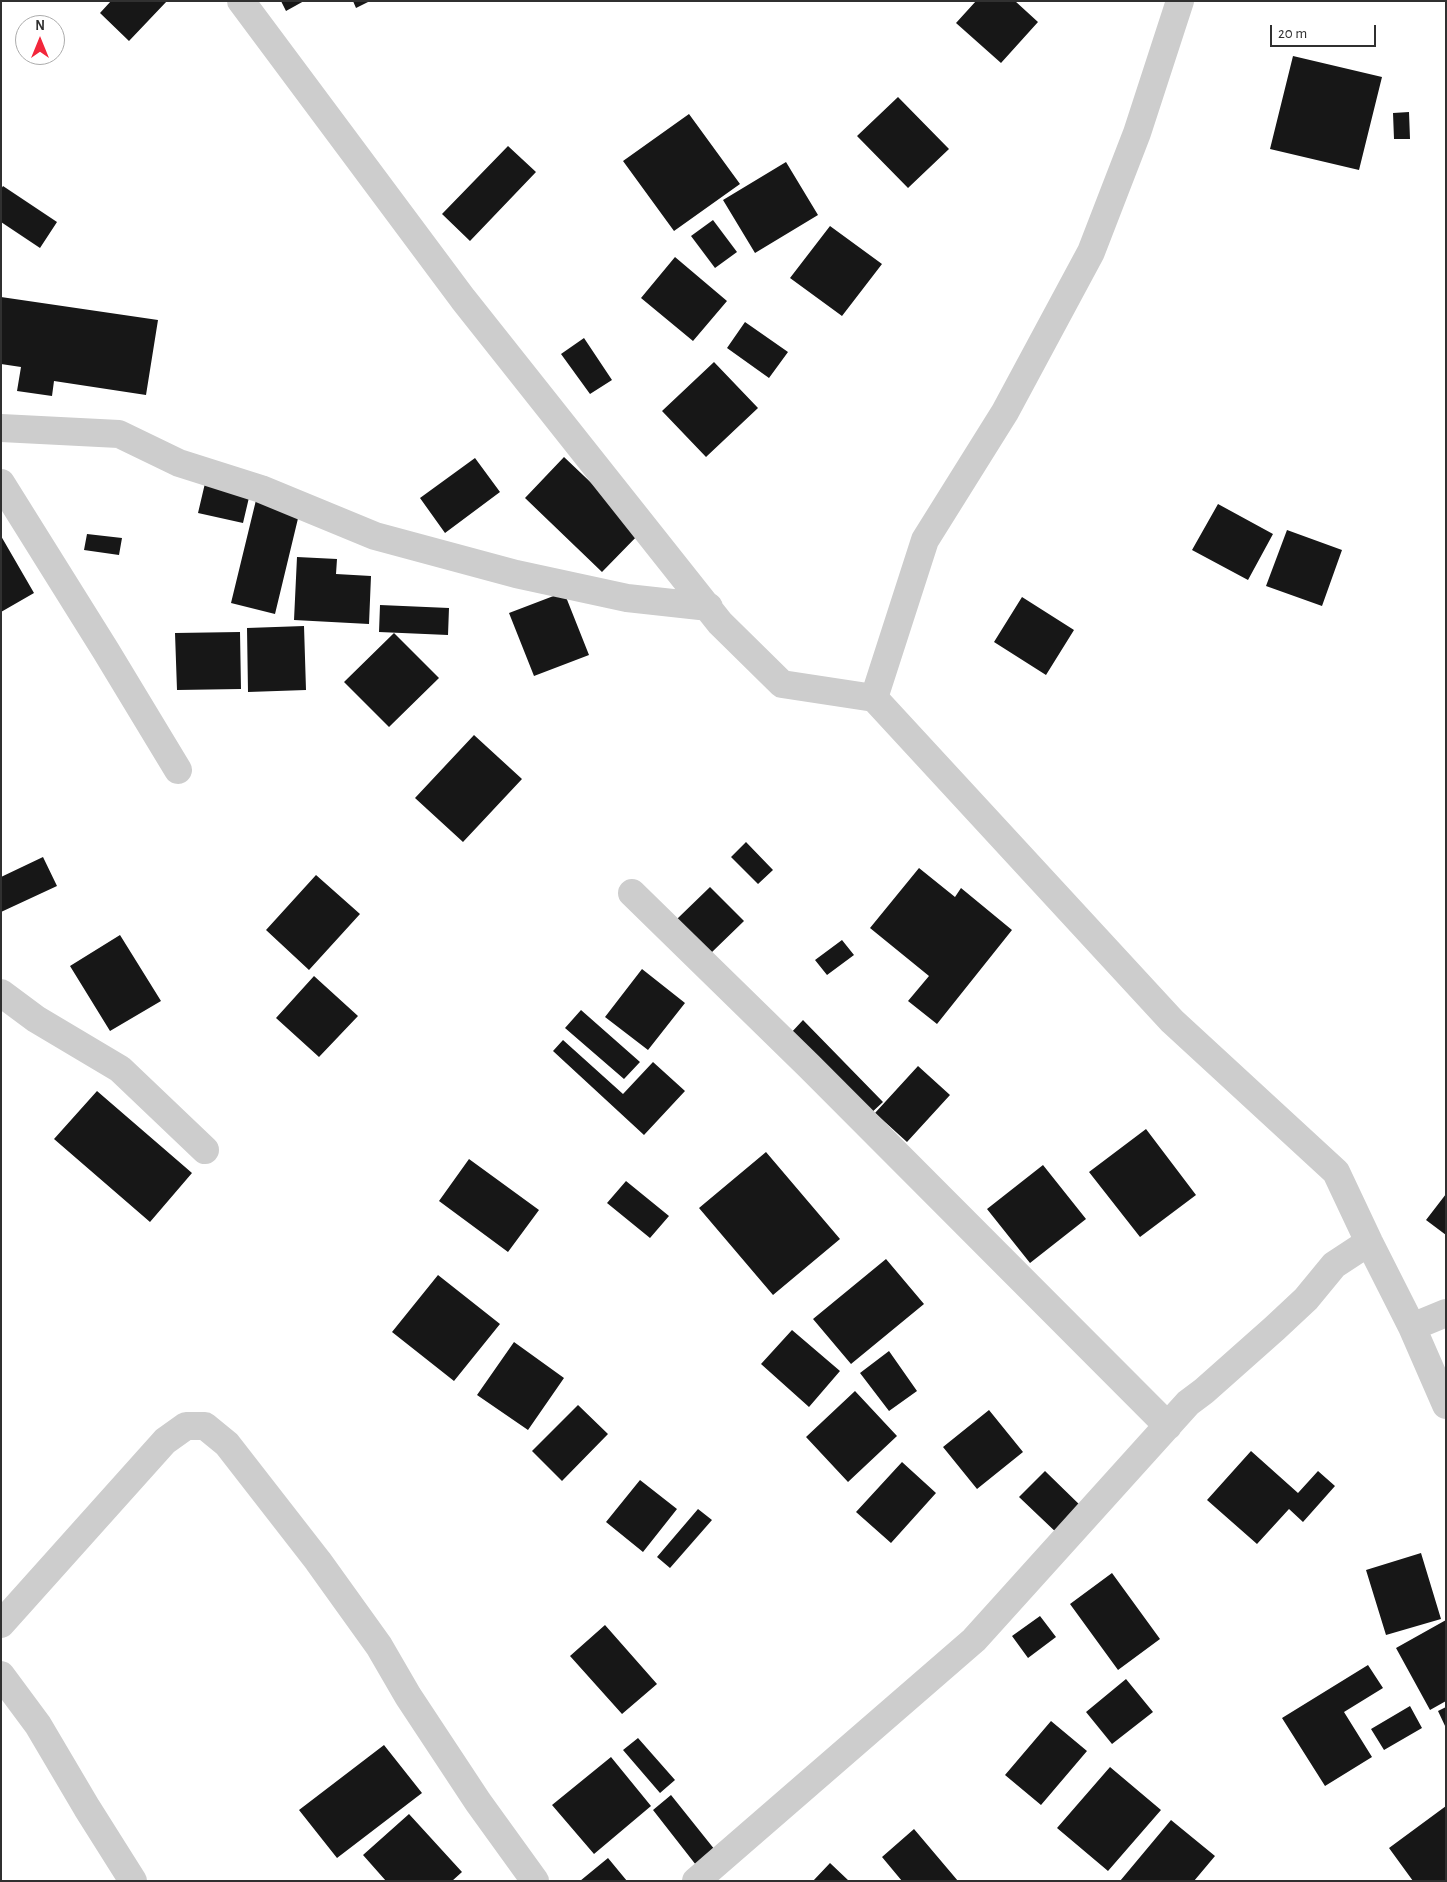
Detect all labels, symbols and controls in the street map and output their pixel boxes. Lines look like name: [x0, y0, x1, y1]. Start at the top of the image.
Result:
north arrow: [15, 15, 65, 65]
scale bar: [1272, 15, 1378, 47]
text: N: [35, 19, 45, 33]
text: 20 m: [1278, 26, 1307, 41]

